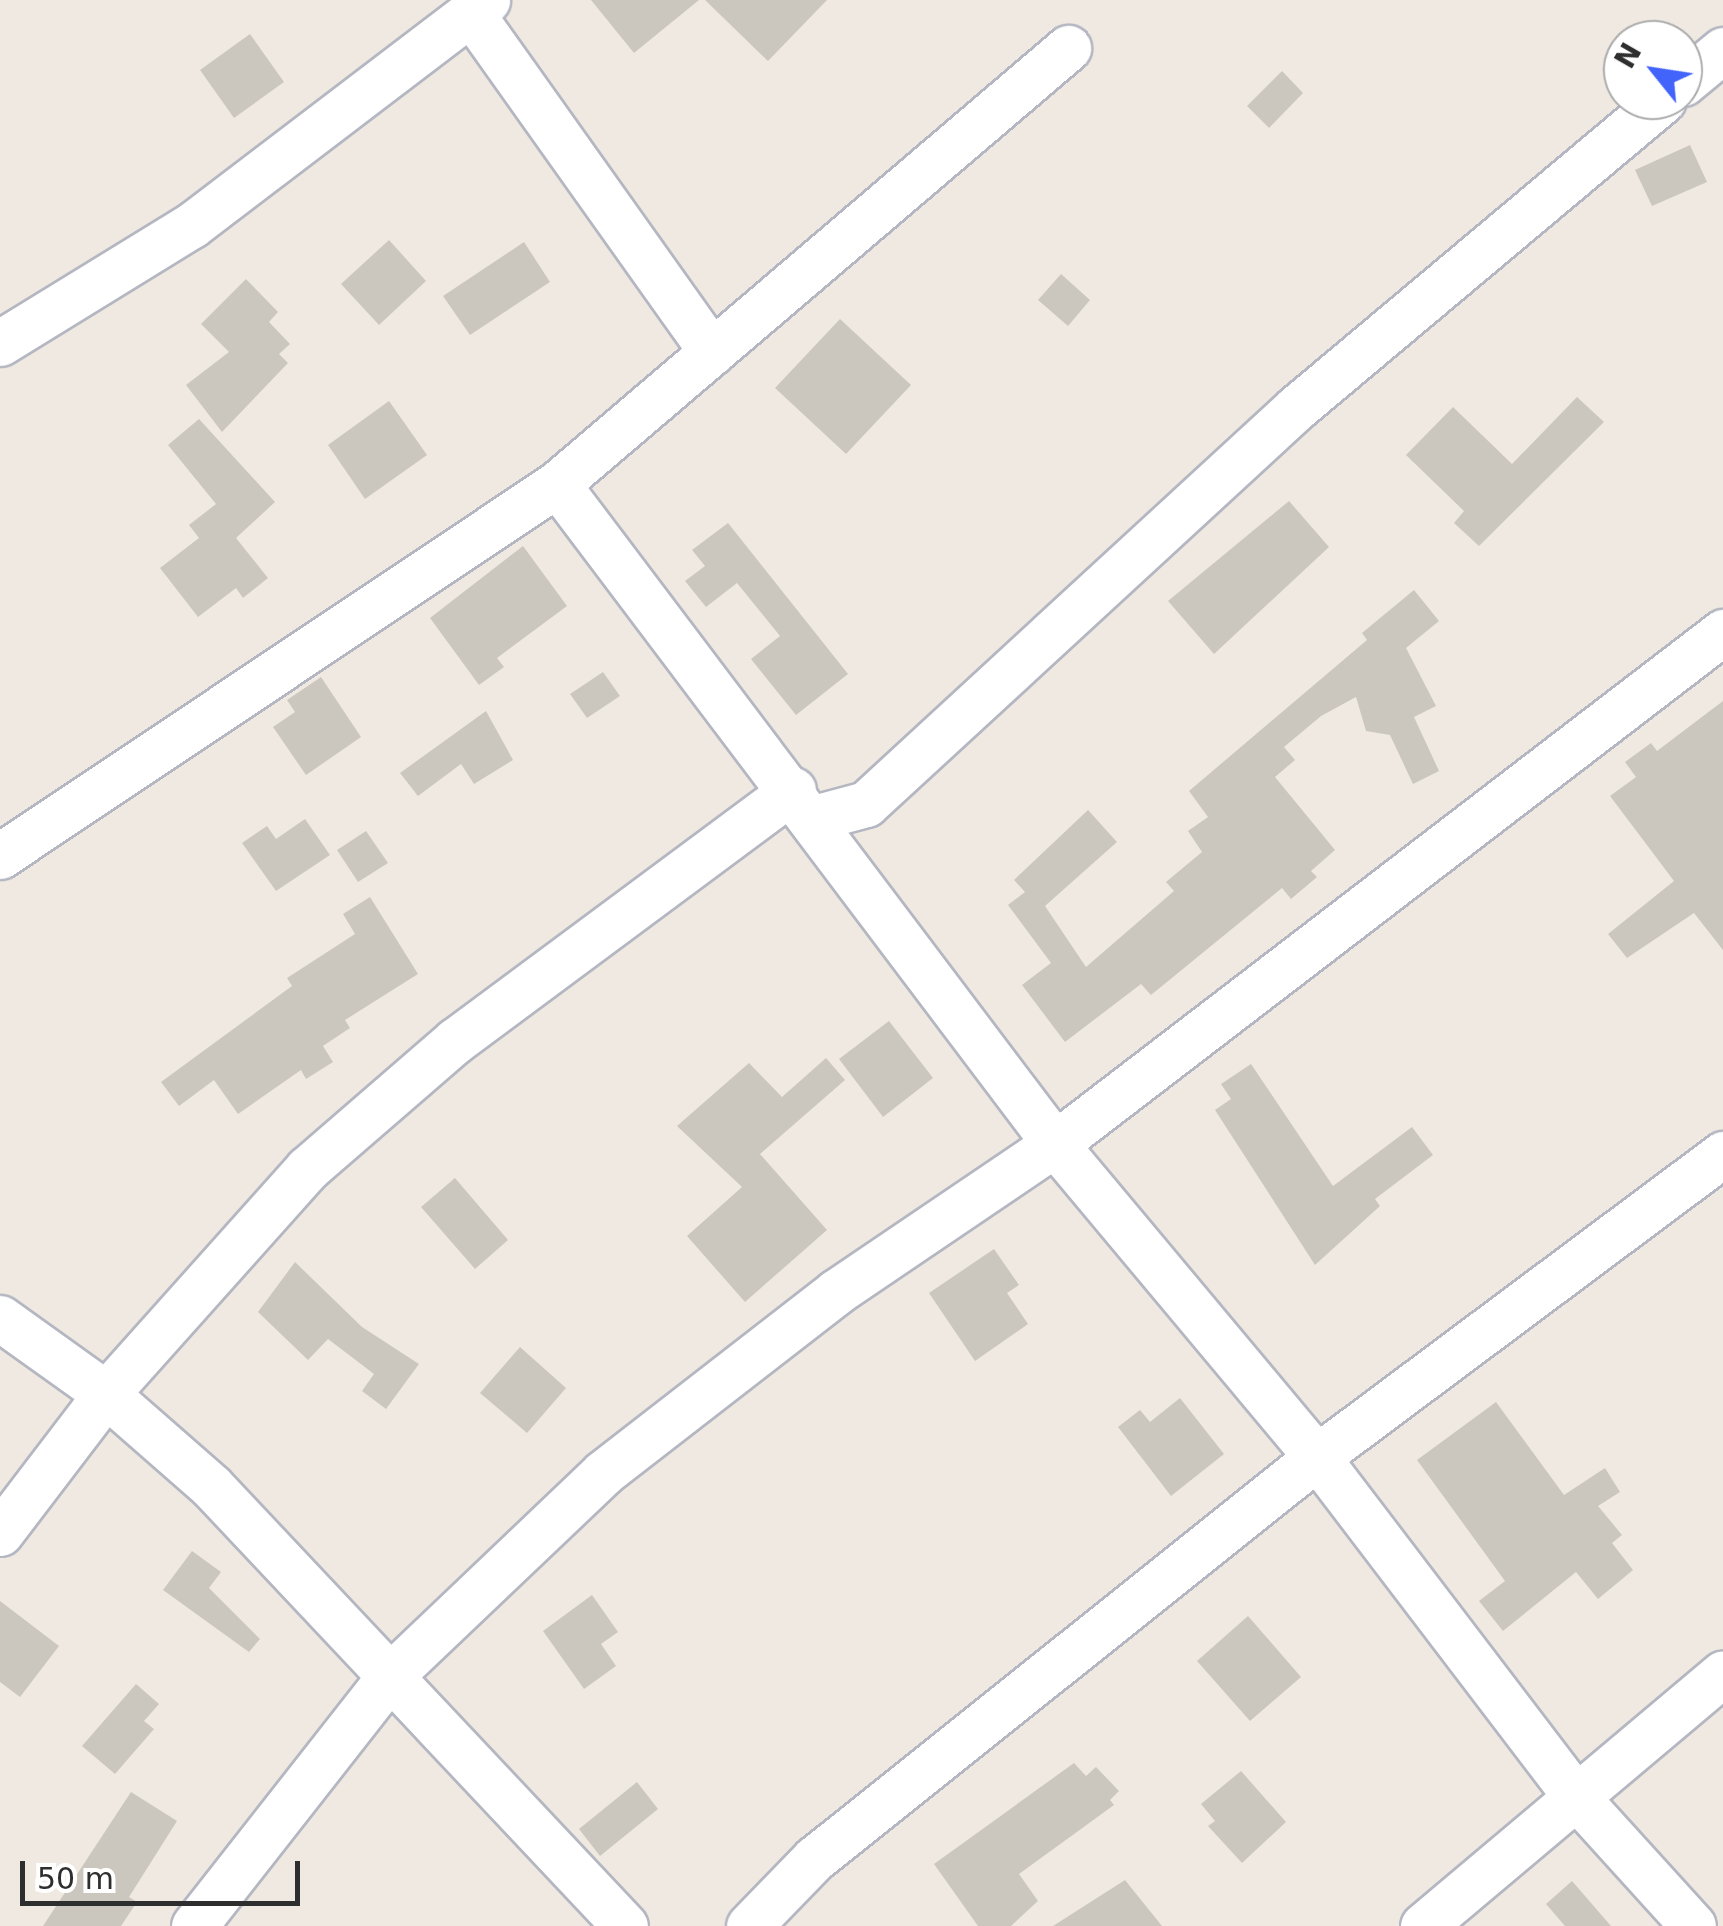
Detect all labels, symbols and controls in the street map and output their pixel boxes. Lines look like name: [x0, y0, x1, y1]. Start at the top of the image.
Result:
north arrow: [1603, 20, 1703, 120]
text: N: [1608, 37, 1648, 74]
scale bar: [25, 1841, 305, 1903]
text: 50 m: [37, 1861, 114, 1896]

